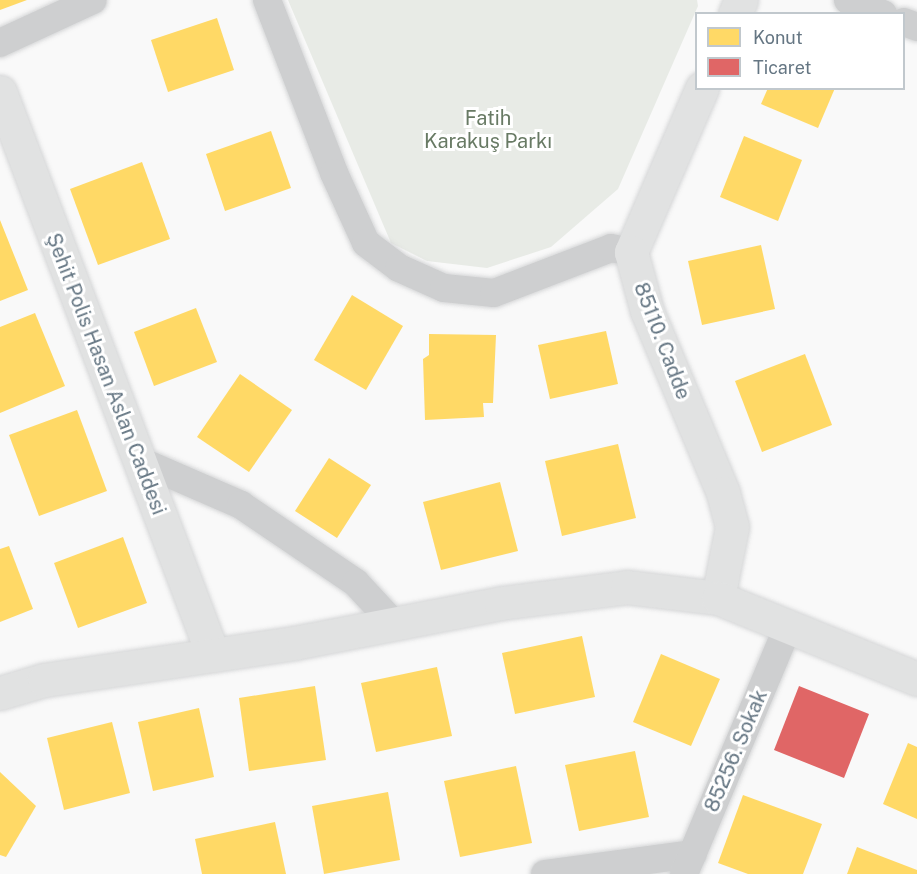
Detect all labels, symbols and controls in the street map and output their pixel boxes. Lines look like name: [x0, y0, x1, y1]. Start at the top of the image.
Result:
legend: [695, 12, 905, 90]
text: Konut: [753, 27, 803, 48]
text: Ticaret: [753, 57, 811, 78]
park label: Fatih Karakuş Parkı: [424, 106, 552, 153]
street label: Şehit Polis Hasan Aslan Caddesi: [41, 230, 171, 518]
street label: 85110. Cadde: [629, 279, 695, 403]
street label: 85256. Sokak: [700, 686, 772, 816]

